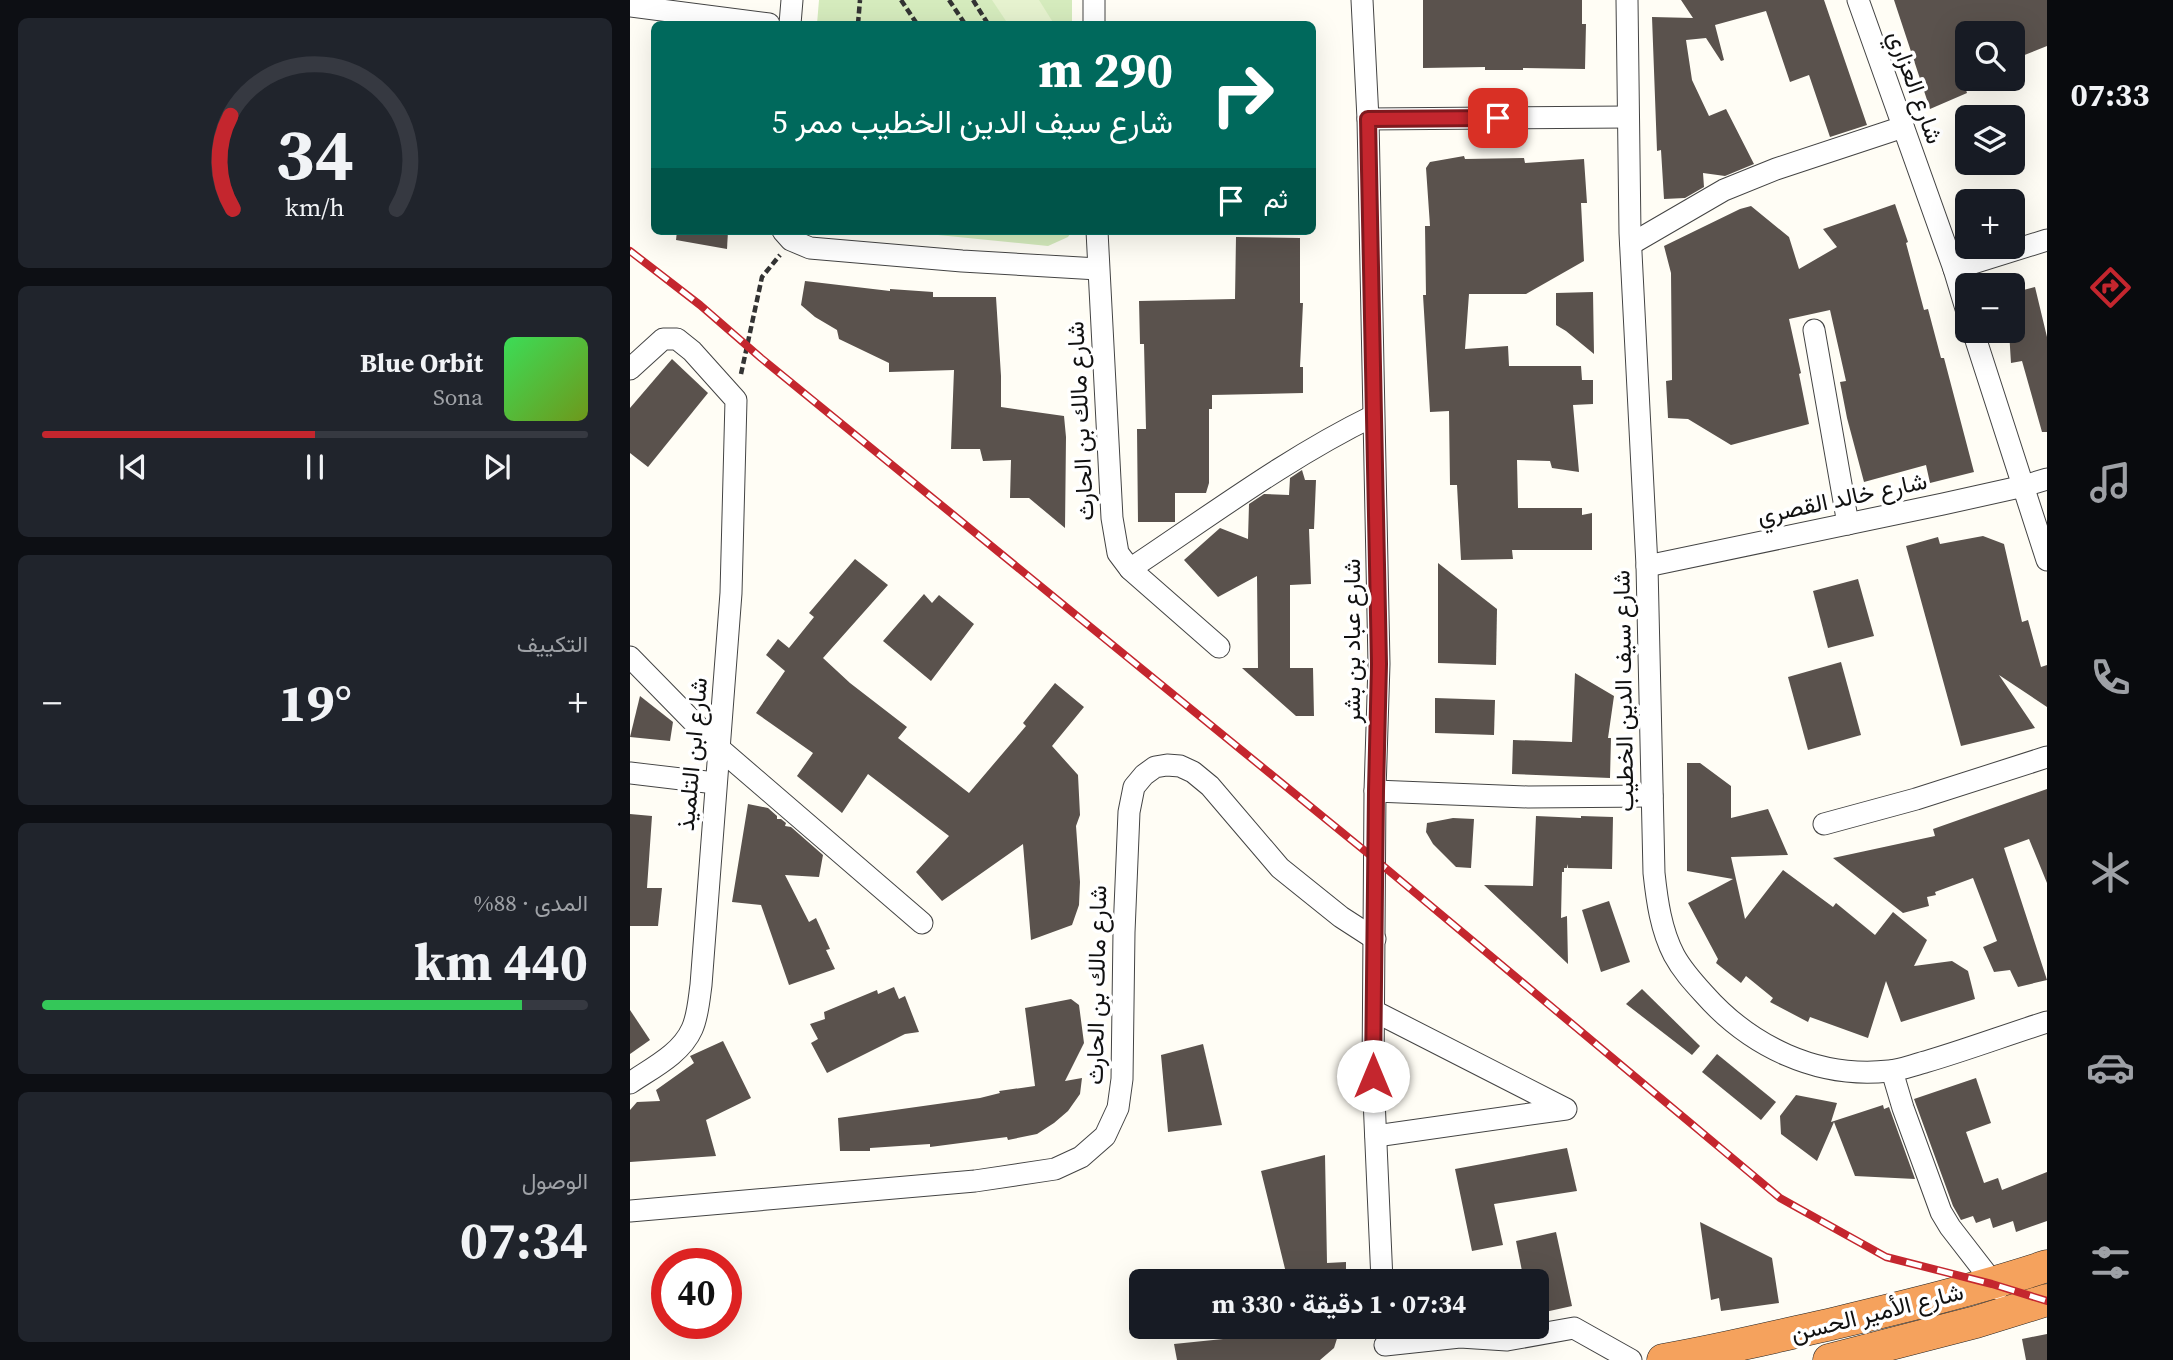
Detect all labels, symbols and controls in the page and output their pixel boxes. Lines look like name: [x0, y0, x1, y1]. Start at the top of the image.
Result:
map controls: [1955, 21, 2025, 343]
button: search: [1955, 21, 2025, 91]
street label: شارع العزاري: [1877, 26, 1952, 149]
text: 290 m: [1038, 36, 1173, 103]
icon: right: [1197, 49, 1288, 140]
text: 07:33: [2071, 73, 2150, 117]
pin: [1468, 88, 1528, 148]
icon: arrive: [1479, 99, 1517, 137]
text: شارع سيف الدين الخطيب ممر 5: [772, 100, 1173, 144]
text: 34: [276, 105, 354, 204]
button: layers: [1955, 105, 2025, 175]
text: ثم: [1264, 181, 1288, 217]
icon: arrive: [1212, 182, 1250, 220]
button: +: [1955, 189, 2025, 259]
text: km/h: [285, 190, 345, 224]
icon: directions: [2086, 263, 2135, 312]
button: −: [1955, 273, 2025, 343]
street label: شارع مالك بن الحارث: [1058, 320, 1102, 522]
text: Blue Orbit: [360, 345, 483, 381]
text: Sona: [433, 381, 483, 413]
icon: previous: [114, 448, 152, 486]
icon: pause: [296, 448, 334, 486]
icon: next: [478, 448, 516, 486]
icon: music: [2086, 458, 2135, 507]
street label: شارع خالد القصري: [1754, 464, 1931, 535]
street label: شارع عباد بن بشر: [1335, 559, 1368, 724]
street label: شارع سيف الدين الخطيب: [1604, 570, 1642, 812]
text: التكييف: [517, 628, 588, 660]
icon: phone: [2086, 653, 2135, 702]
text: 19°: [278, 667, 352, 738]
street label: شارع ابن التلميذ: [669, 676, 715, 832]
text: −: [42, 677, 62, 729]
text: +: [568, 677, 588, 729]
icon: climate: [2086, 848, 2135, 897]
street label: شارع مالك بن الحارث: [1078, 885, 1114, 1085]
text: المدى · 88%: [474, 887, 588, 919]
text: 440 km: [414, 926, 588, 997]
position arrow: [1336, 1039, 1410, 1113]
icon: car: [2086, 1043, 2135, 1092]
text: الوصول: [522, 1165, 588, 1197]
text: 07:34: [460, 1204, 588, 1275]
icon: filters: [2086, 1238, 2135, 1287]
speed limit sign: 40: [651, 1248, 742, 1339]
street label: شارع الأمير الحسن: [1787, 1275, 1967, 1349]
text: 07:34 · 1 دقيقة · 330 m: [1212, 1286, 1466, 1322]

